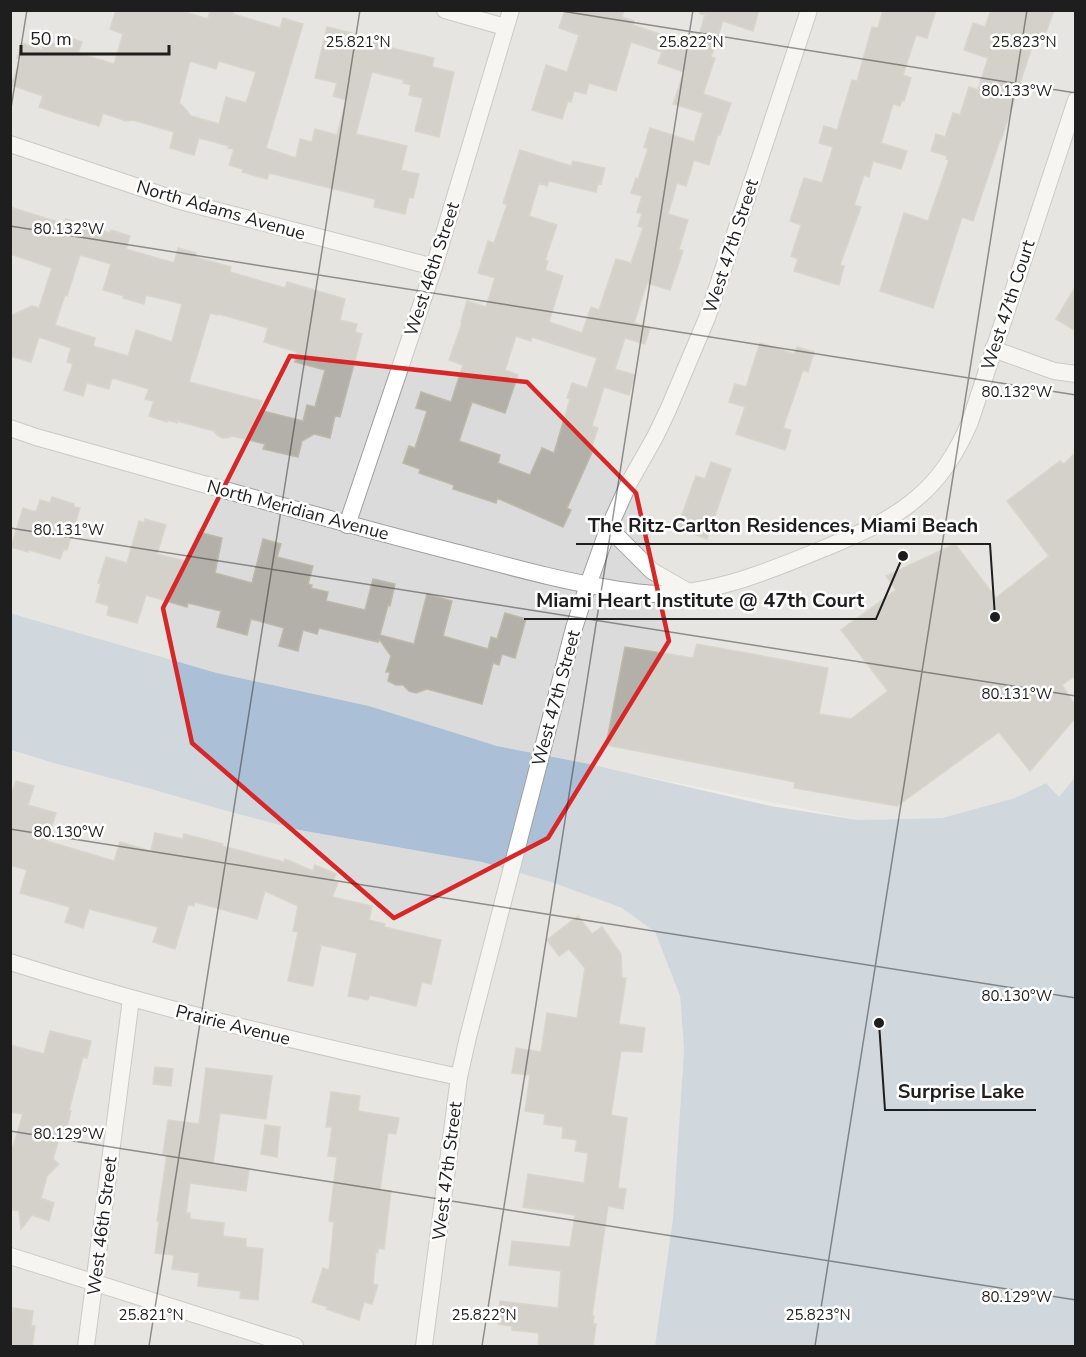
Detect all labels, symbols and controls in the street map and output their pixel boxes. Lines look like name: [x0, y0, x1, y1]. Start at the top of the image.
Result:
scale bar: [21, 18, 170, 56]
text: 50 m: [30, 27, 72, 51]
text: 25.821°N: [325, 32, 391, 52]
text: 25.822°N: [658, 32, 724, 52]
text: 25.823°N: [991, 32, 1057, 52]
text: 80.133°W: [982, 81, 1053, 101]
street label: North Adams Avenue: [134, 174, 308, 246]
street label: West 47th Street: [698, 175, 764, 316]
street label: West 46th Street: [399, 198, 465, 339]
text: 80.132°W: [34, 219, 105, 239]
street label: West 47th Court: [976, 236, 1041, 373]
text: 80.132°W: [982, 382, 1053, 402]
street label: North Meridian Avenue: [204, 474, 392, 546]
callout: The Ritz-Carlton Residences, Miami Beach: [576, 506, 990, 544]
text: The Ritz-Carlton Residences, Miami Beach: [588, 512, 978, 539]
text: 80.131°W: [34, 520, 105, 540]
callout: Miami Heart Institute @ 47th Court: [524, 581, 876, 619]
text: Miami Heart Institute @ 47th Court: [536, 587, 864, 614]
street label: West 47th Street: [526, 627, 586, 769]
text: 80.131°W: [982, 684, 1053, 704]
text: 80.130°W: [34, 822, 105, 842]
text: 80.130°W: [982, 986, 1053, 1006]
street label: Prairie Avenue: [173, 999, 293, 1051]
callout: Surprise Lake: [885, 1072, 1036, 1110]
text: Surprise Lake: [898, 1078, 1024, 1105]
street label: West 47th Street: [427, 1100, 468, 1242]
text: 80.129°W: [34, 1124, 105, 1144]
street label: West 46th Street: [82, 1155, 123, 1297]
text: 80.129°W: [982, 1287, 1053, 1307]
text: 25.821°N: [118, 1305, 184, 1325]
text: 25.822°N: [451, 1305, 517, 1325]
text: 25.823°N: [785, 1305, 851, 1325]

